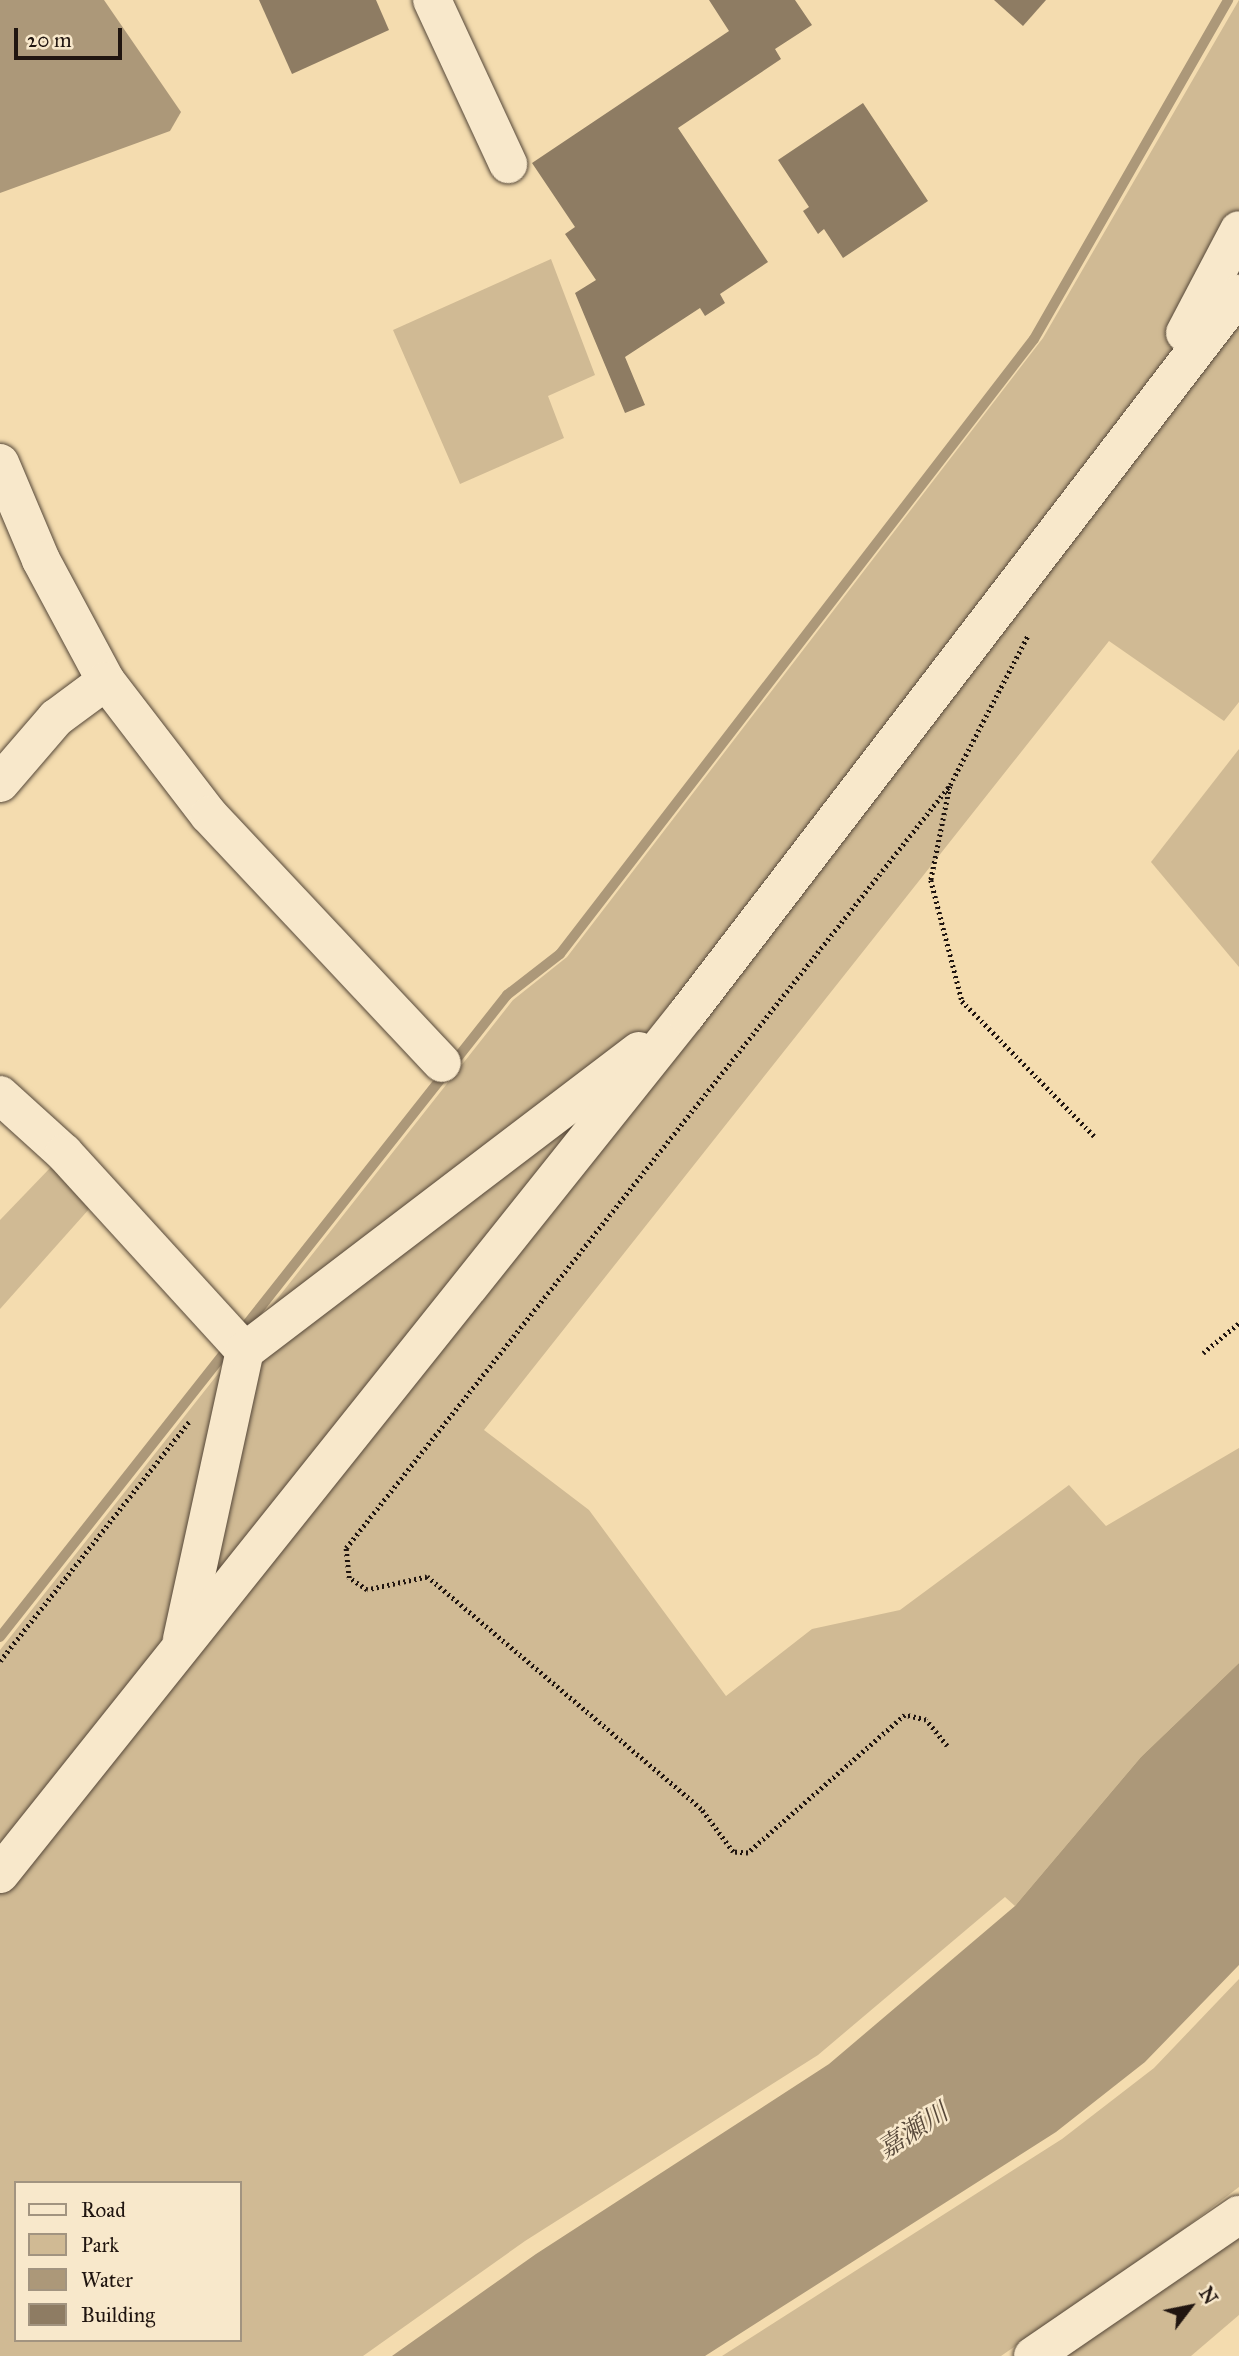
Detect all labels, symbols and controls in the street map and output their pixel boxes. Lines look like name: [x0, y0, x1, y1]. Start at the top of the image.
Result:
scale bar: [18, 14, 126, 58]
text: 20 m: [27, 27, 72, 53]
water label: 嘉瀬川: [872, 2097, 954, 2165]
legend: [14, 2181, 242, 2342]
text: Road: [81, 2197, 126, 2223]
text: Park: [81, 2232, 119, 2258]
text: Water: [81, 2267, 133, 2293]
north arrow: [1155, 2272, 1225, 2342]
text: N: [1194, 2283, 1222, 2309]
text: Building: [81, 2302, 155, 2328]

